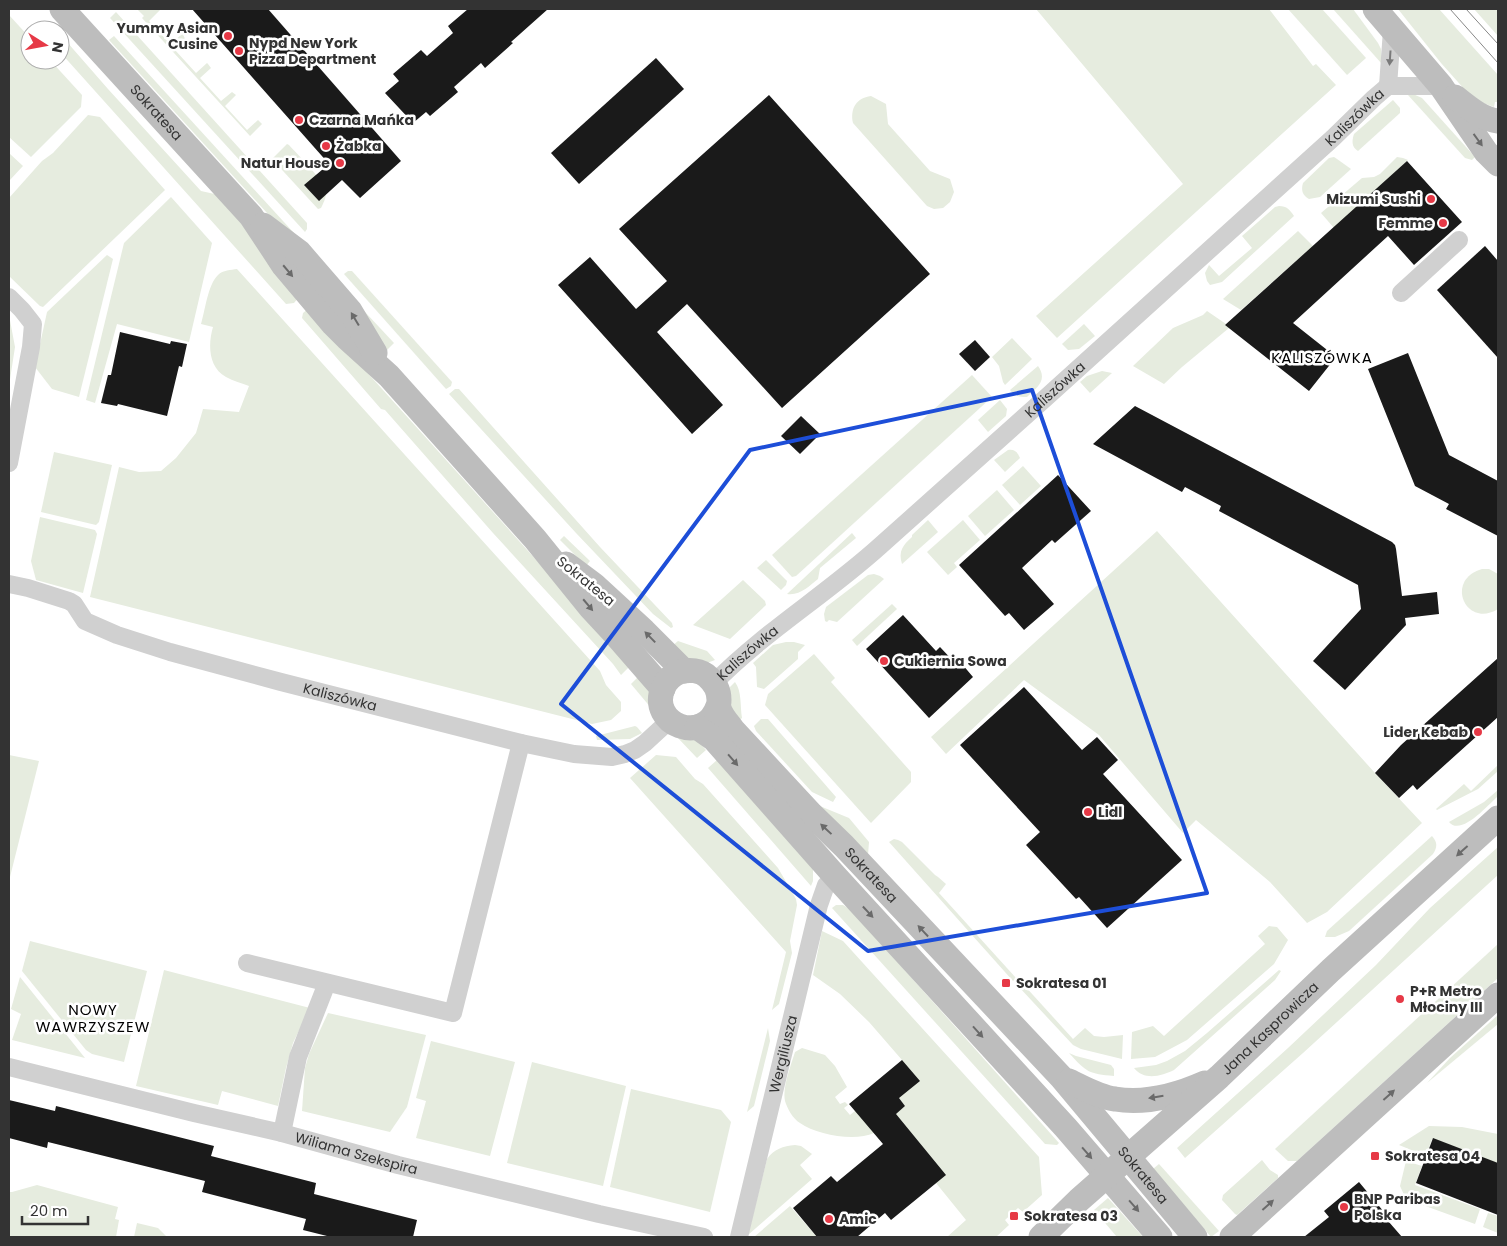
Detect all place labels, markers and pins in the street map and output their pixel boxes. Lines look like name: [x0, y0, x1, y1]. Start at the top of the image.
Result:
place label: Yummy Asian Cusine: [117, 18, 218, 54]
marker: Yummy Asian Cusine: [222, 30, 234, 42]
place label: Nypd New York Pizza Department: [249, 33, 377, 69]
marker: Nypd New York Pizza Department: [233, 45, 245, 57]
place label: Czarna Mańka: [309, 110, 414, 130]
marker: Czarna Mańka: [293, 114, 305, 126]
place label: Żabka: [336, 136, 382, 156]
marker: Żabka: [320, 140, 332, 152]
place label: Natur House: [241, 153, 330, 173]
marker: Natur House: [334, 157, 346, 169]
place label: Mizumi Sushi: [1326, 189, 1421, 209]
marker: Mizumi Sushi: [1425, 193, 1437, 205]
place label: Femme: [1378, 213, 1433, 233]
marker: Femme: [1437, 217, 1449, 229]
place label: Cukiernia Sowa: [894, 651, 1007, 671]
marker: Cukiernia Sowa: [878, 655, 890, 667]
place label: Lider Kebab: [1383, 722, 1468, 742]
marker: Lider Kebab: [1472, 726, 1484, 738]
place label: Lidl: [1098, 802, 1122, 822]
marker: Lidl: [1082, 806, 1094, 818]
place label: Sokratesa 01: [1016, 973, 1107, 993]
marker: Sokratesa 01: [1000, 977, 1012, 989]
place label: P+R Metro Młociny III: [1410, 981, 1483, 1017]
marker: P+R Metro Młociny III: [1394, 993, 1406, 1005]
place label: Sokratesa 04: [1385, 1146, 1480, 1166]
marker: Sokratesa 04: [1369, 1150, 1381, 1162]
place label: BNP Paribas Polska: [1354, 1189, 1441, 1225]
marker: BNP Paribas Polska: [1338, 1201, 1350, 1213]
place label: Sokratesa 03: [1024, 1206, 1118, 1226]
place label: Amic: [839, 1209, 877, 1229]
marker: Sokratesa 03: [1008, 1210, 1020, 1222]
marker: Amic: [823, 1213, 835, 1225]

